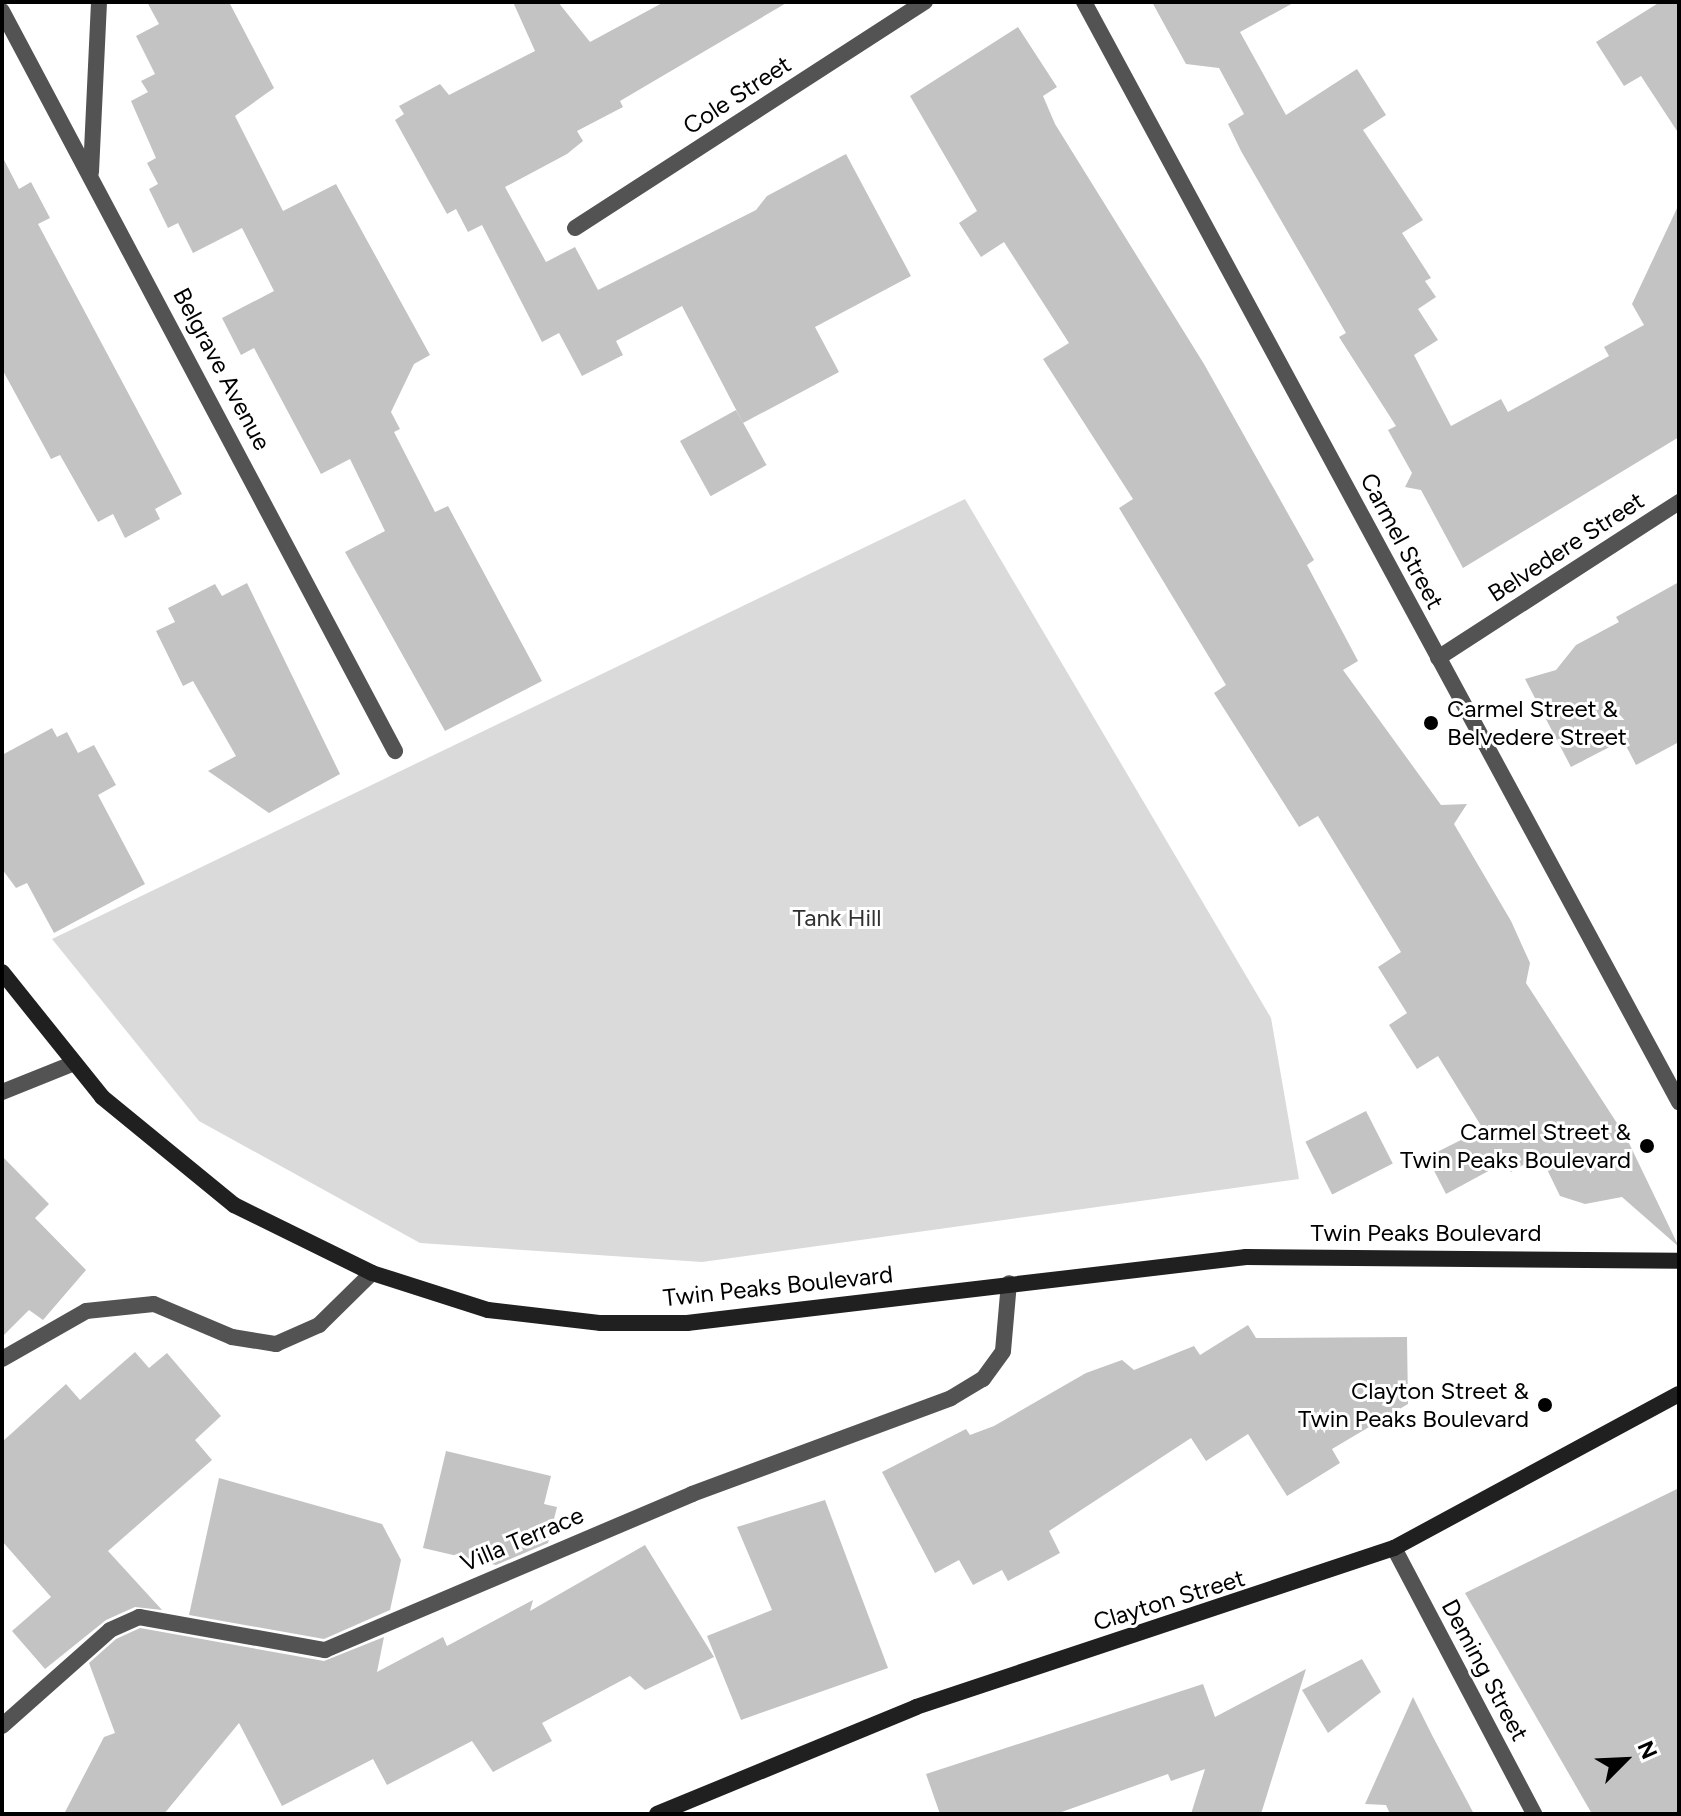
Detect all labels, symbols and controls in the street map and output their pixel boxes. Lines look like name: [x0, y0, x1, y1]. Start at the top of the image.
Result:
street label: Cole Street: [678, 49, 796, 141]
street label: Belgrave Avenue: [167, 283, 277, 455]
street label: Carmel Street: [1354, 468, 1450, 614]
street label: Belvedere Street: [1483, 486, 1649, 608]
place label: Carmel Street & Belvedere Street: [1447, 695, 1627, 751]
marker: Carmel Street & Belvedere Street: [1422, 714, 1440, 732]
park label: Tank Hill: [792, 904, 882, 932]
place label: Carmel Street & Twin Peaks Boulevard: [1400, 1118, 1631, 1174]
marker: Carmel Street & Twin Peaks Boulevard: [1638, 1137, 1656, 1155]
street label: Twin Peaks Boulevard: [1310, 1219, 1542, 1247]
street label: Twin Peaks Boulevard: [662, 1260, 894, 1312]
place label: Clayton Street & Twin Peaks Boulevard: [1298, 1377, 1529, 1433]
marker: Clayton Street & Twin Peaks Boulevard: [1536, 1396, 1554, 1414]
street label: Villa Terrace: [456, 1500, 588, 1578]
street label: Clayton Street: [1090, 1563, 1248, 1637]
street label: Deming Street: [1436, 1594, 1534, 1746]
north arrow: [1585, 1720, 1665, 1800]
text: N: [1632, 1737, 1663, 1763]

